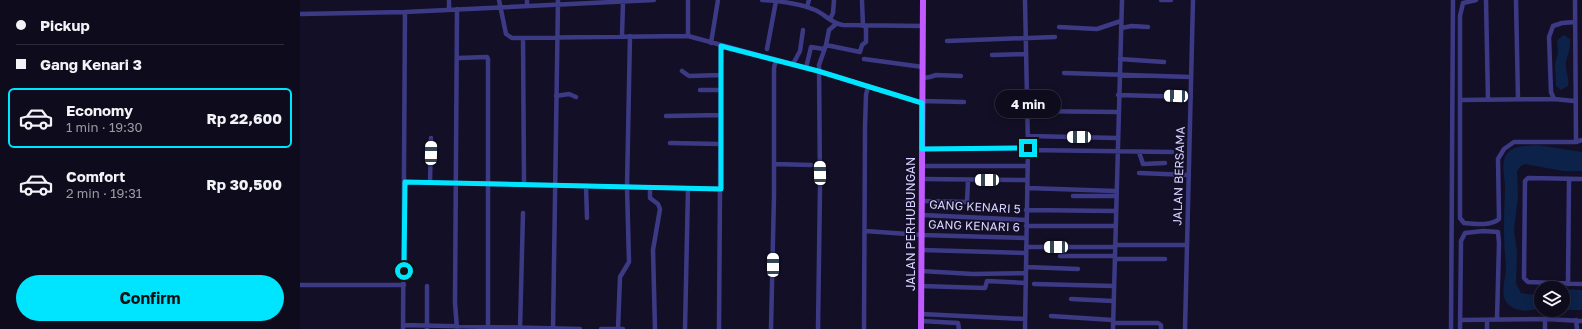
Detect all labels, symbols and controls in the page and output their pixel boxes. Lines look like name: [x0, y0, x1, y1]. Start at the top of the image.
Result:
text: Pickup: [40, 16, 90, 34]
text: Gang Kenari 3: [40, 55, 142, 73]
callout: 4 min: [995, 90, 1061, 118]
car: [1164, 90, 1188, 102]
text: 4 min: [1011, 96, 1045, 112]
icon: car: [18, 100, 54, 136]
text: Economy: [66, 101, 133, 119]
text: Rp 22,600: [206, 109, 282, 127]
text: 1 min · 19:30: [66, 119, 143, 135]
street label: JALAN BERSAMA: [1169, 126, 1188, 226]
car: [1067, 131, 1091, 143]
route end: [1019, 139, 1037, 157]
car: [425, 141, 437, 165]
street label: JALAN PERHUBUNGAN: [903, 157, 918, 291]
car: [814, 161, 826, 185]
icon: car: [18, 166, 54, 202]
text: Comfort: [66, 167, 125, 185]
car: [975, 174, 999, 186]
text: Rp 30,500: [206, 175, 282, 193]
text: 2 min · 19:31: [66, 185, 142, 201]
street label: GANG KENARI 5: [929, 197, 1021, 216]
street label: GANG KENARI 6: [928, 216, 1020, 235]
car: [1044, 241, 1068, 253]
car: [767, 253, 779, 277]
route start: [395, 262, 413, 280]
button: Confirm: [16, 275, 284, 321]
map controls: [1534, 281, 1570, 317]
button: layers: [1534, 281, 1570, 317]

